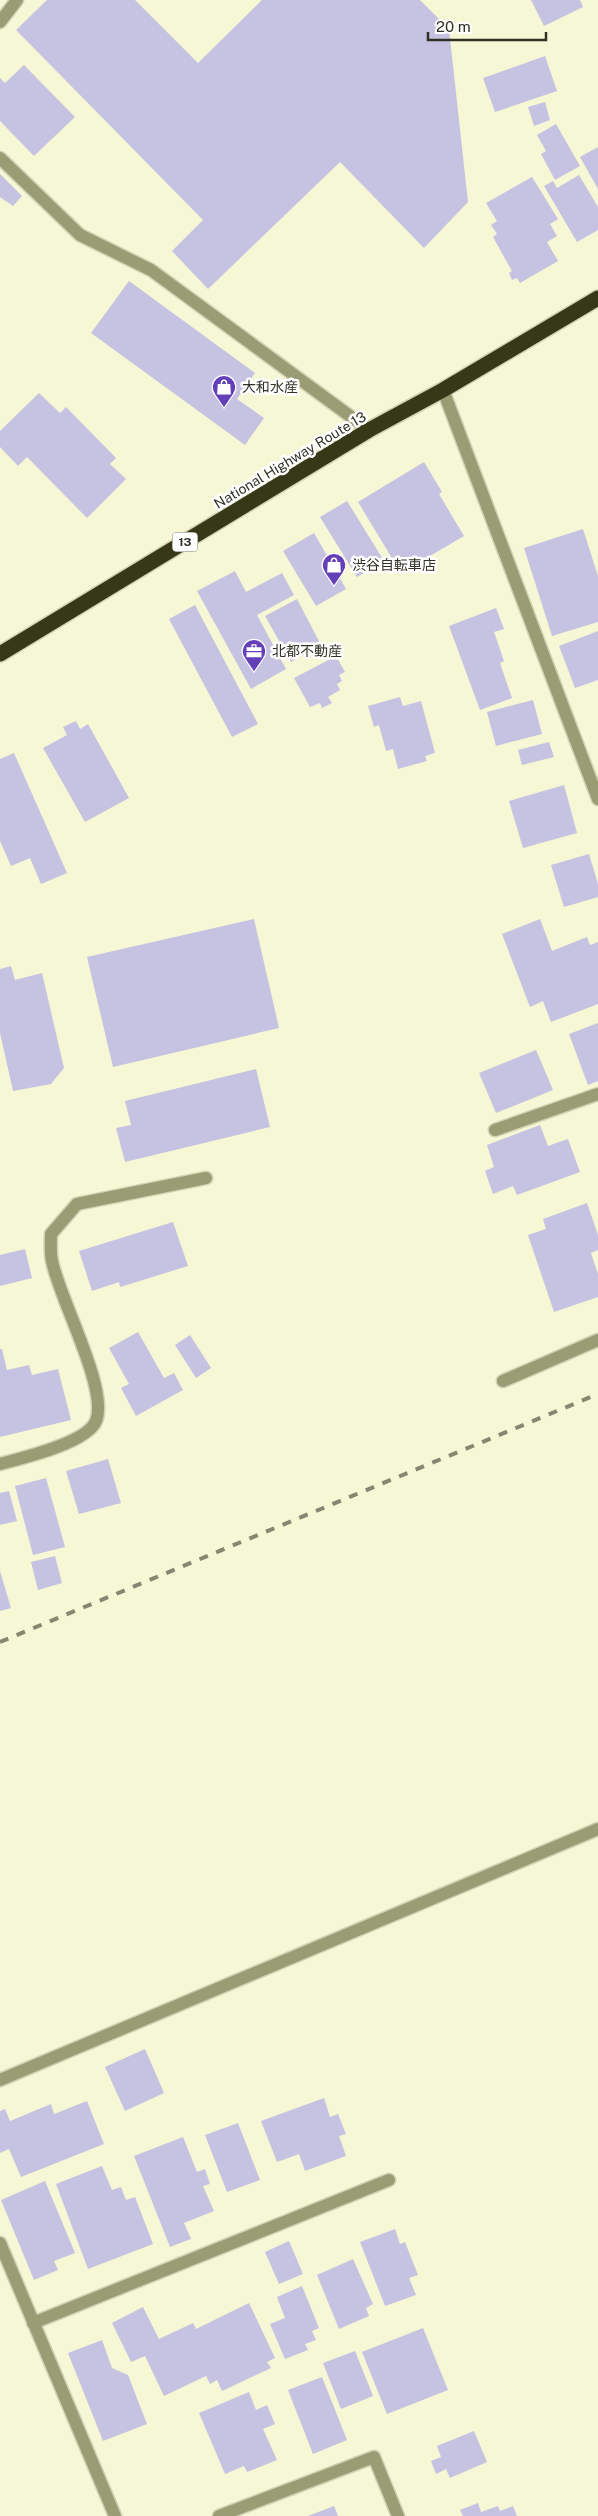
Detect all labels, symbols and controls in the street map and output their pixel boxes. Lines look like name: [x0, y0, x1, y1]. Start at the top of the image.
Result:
scale bar: [428, 10, 546, 42]
text: 20 m: [436, 18, 471, 35]
shop icon: 大和水産: [211, 374, 237, 408]
place label: 大和水産: [242, 379, 298, 395]
street label: National Highway Route 13: [211, 408, 369, 512]
road number: 13: [172, 532, 198, 552]
shop icon: 渋谷自転車店: [321, 552, 347, 586]
place label: 渋谷自転車店: [352, 557, 436, 573]
office icon: 北都不動産: [241, 638, 267, 672]
place label: 北都不動産: [272, 643, 342, 659]

